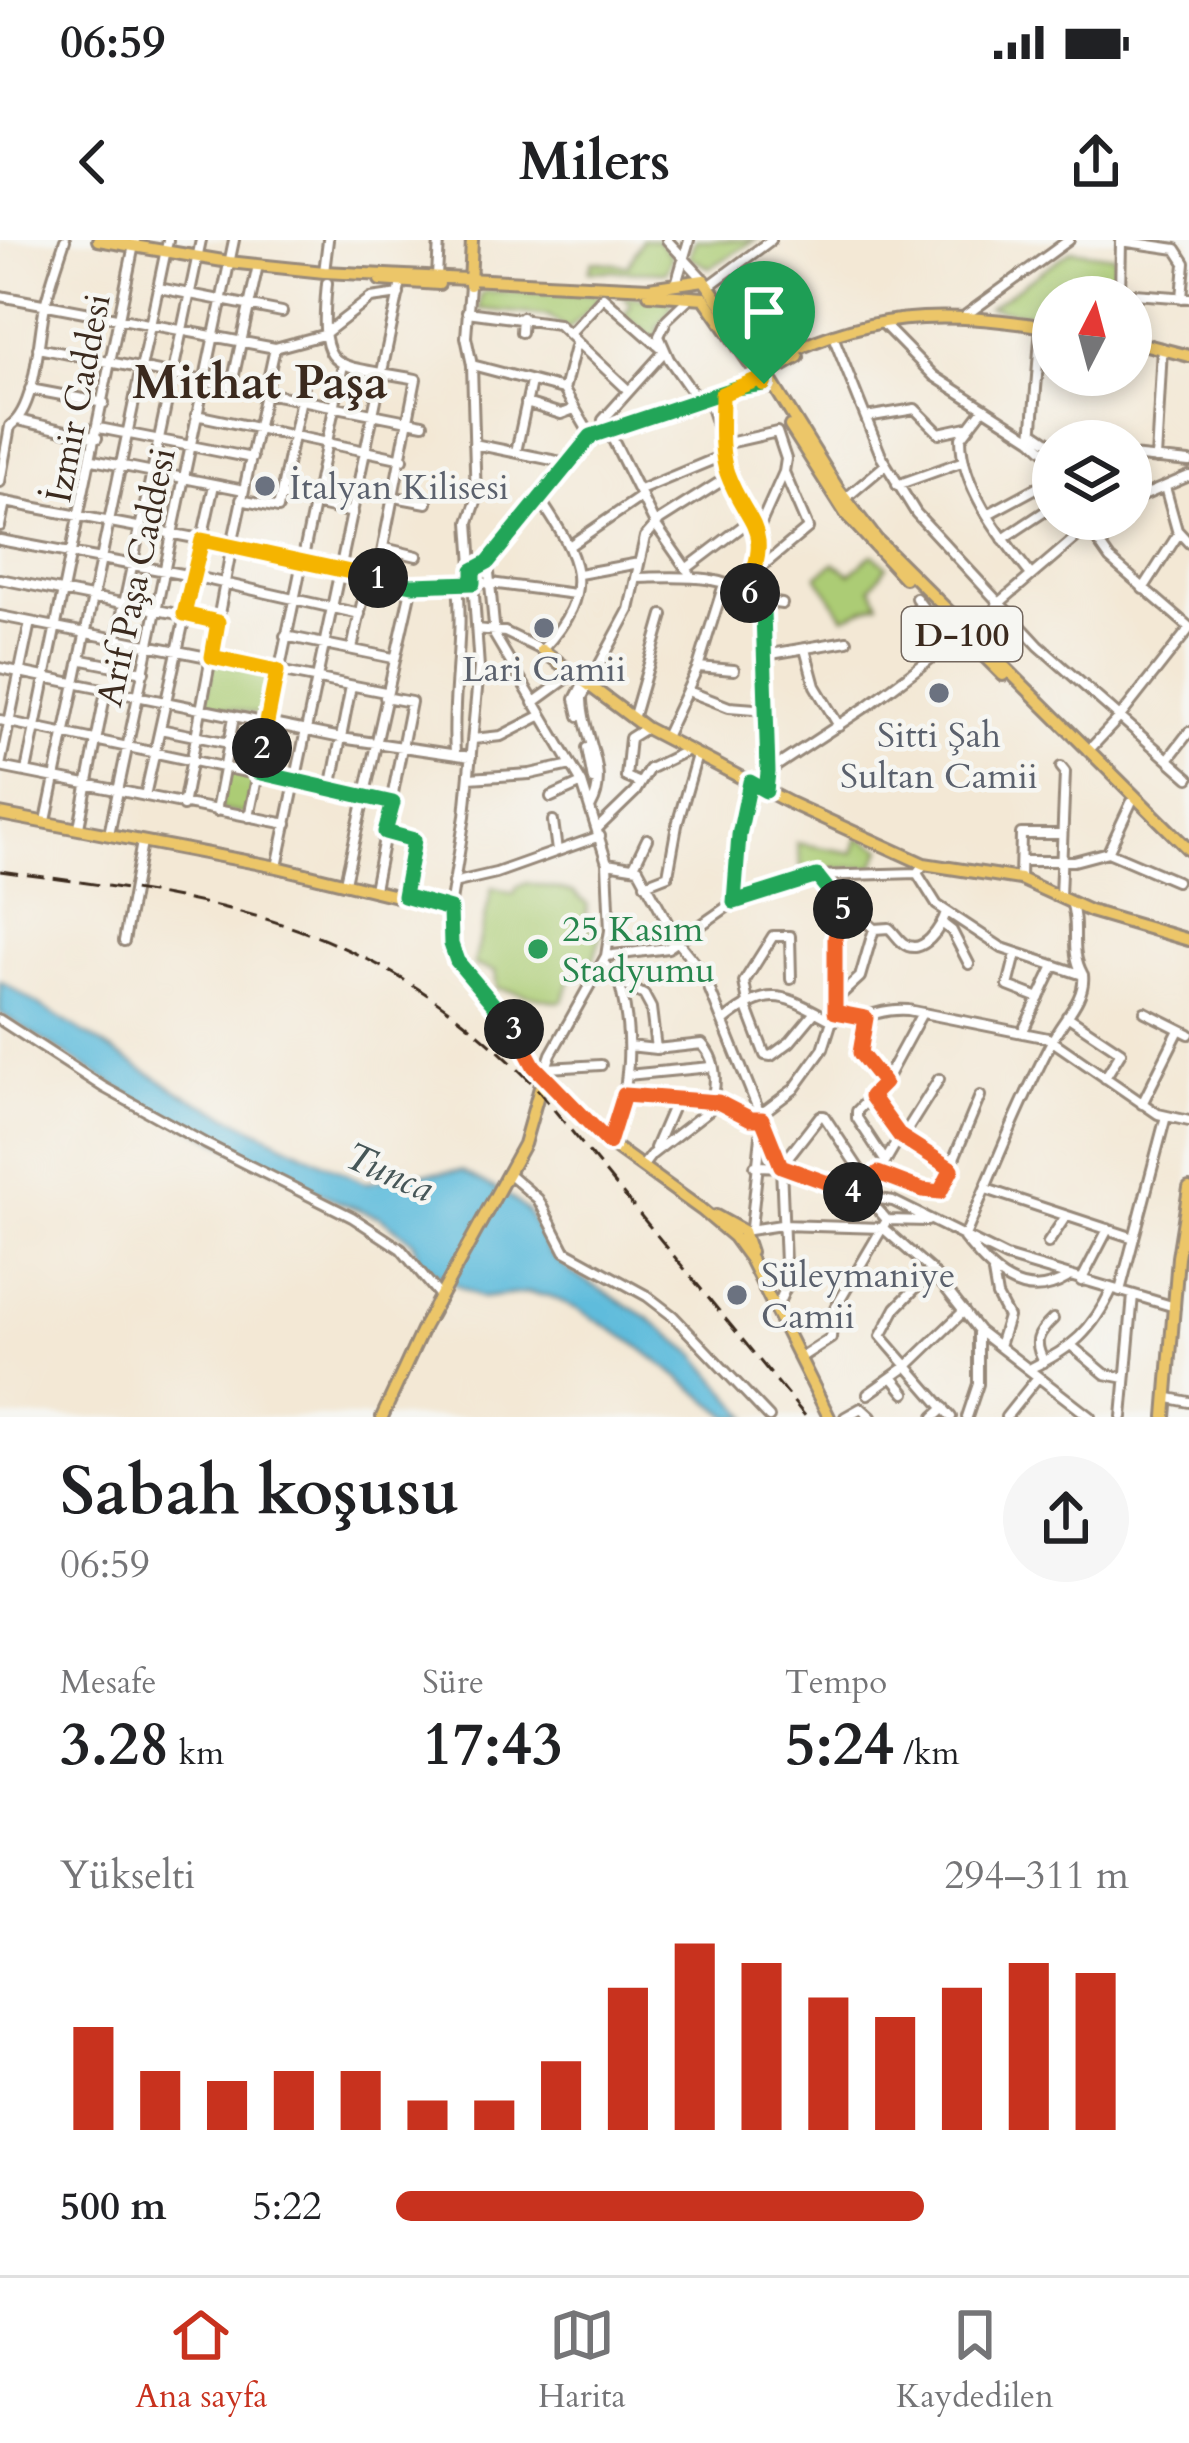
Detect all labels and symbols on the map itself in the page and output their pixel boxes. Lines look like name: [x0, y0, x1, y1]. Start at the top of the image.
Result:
pin: [713, 261, 815, 384]
north arrow: [1032, 276, 1152, 396]
street label: İzmir Caddesi: [34, 290, 123, 507]
district label: Mithat Paşa: [132, 350, 388, 415]
street label: Arif Paşa Caddesi: [85, 443, 188, 711]
place label: İtalyan Kilisesi: [289, 463, 509, 512]
marker: İtalyan Kilisesi: [252, 473, 278, 499]
pin: 1: [348, 548, 408, 608]
pin: 6: [720, 563, 780, 623]
road number: D-100: [902, 607, 1022, 661]
marker: Lari Camii: [531, 615, 557, 641]
place label: Lari Camii: [462, 645, 626, 694]
marker: Sitti Şah Sultan Camii: [926, 680, 952, 706]
place label: Sitti Şah Sultan Camii: [840, 711, 1038, 801]
pin: 2: [232, 718, 292, 778]
pin: 5: [813, 879, 873, 939]
place label: 25 Kasım Stadyumu: [562, 905, 715, 995]
marker: 25 Kasım Stadyumu: [525, 936, 551, 962]
pin: 3: [484, 999, 544, 1059]
water label: Tunca: [337, 1130, 442, 1215]
pin: 4: [823, 1162, 883, 1222]
place label: Süleymaniye Camii: [761, 1251, 955, 1341]
marker: Süleymaniye Camii: [724, 1282, 750, 1308]

